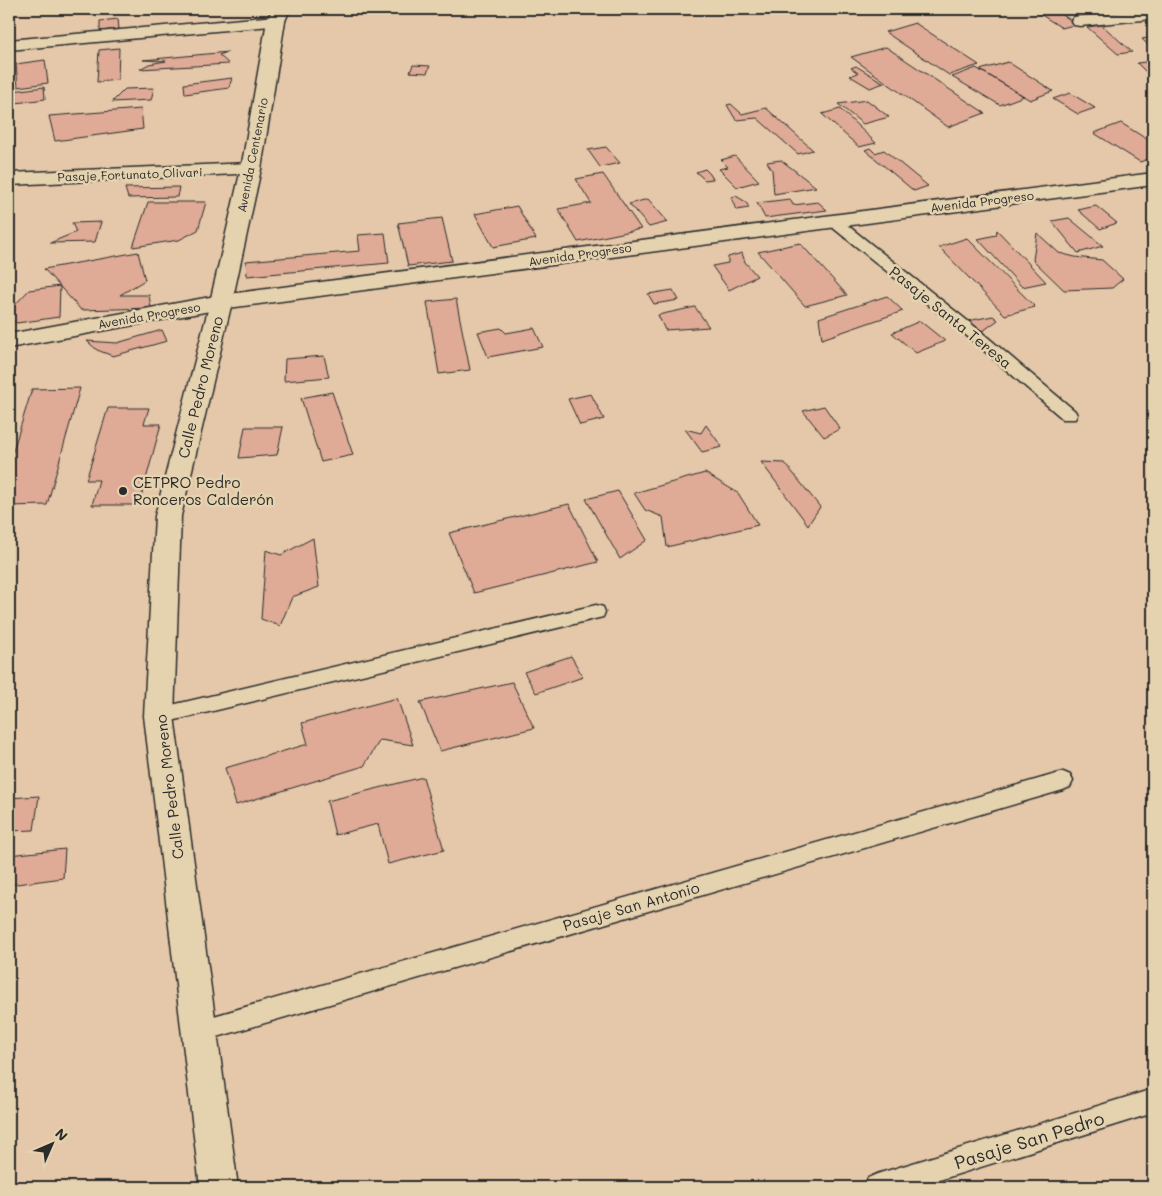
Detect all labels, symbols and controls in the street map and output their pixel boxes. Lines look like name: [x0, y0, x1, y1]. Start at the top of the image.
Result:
street label: Avenida Centenario: [233, 96, 271, 214]
street label: Pasaje Fortunato Olivari: [57, 163, 203, 185]
street label: Avenida Progreso: [929, 187, 1035, 215]
street label: Avenida Progreso: [527, 239, 633, 269]
street label: Pasaje Santa Teresa: [886, 261, 1016, 373]
street label: Avenida Progreso: [96, 298, 202, 332]
street label: Calle Pedro Moreno: [173, 314, 227, 460]
place label: CETPRO Pedro Ronceros Calderón: [133, 472, 274, 509]
marker: CETPRO Pedro Ronceros Calderón: [117, 485, 129, 497]
street label: Calle Pedro Moreno: [150, 713, 188, 861]
street label: Pasaje San Antonio: [560, 877, 702, 935]
street label: Pasaje San Pedro: [951, 1106, 1107, 1174]
north arrow: [28, 1118, 78, 1168]
text: N: [51, 1124, 72, 1145]

